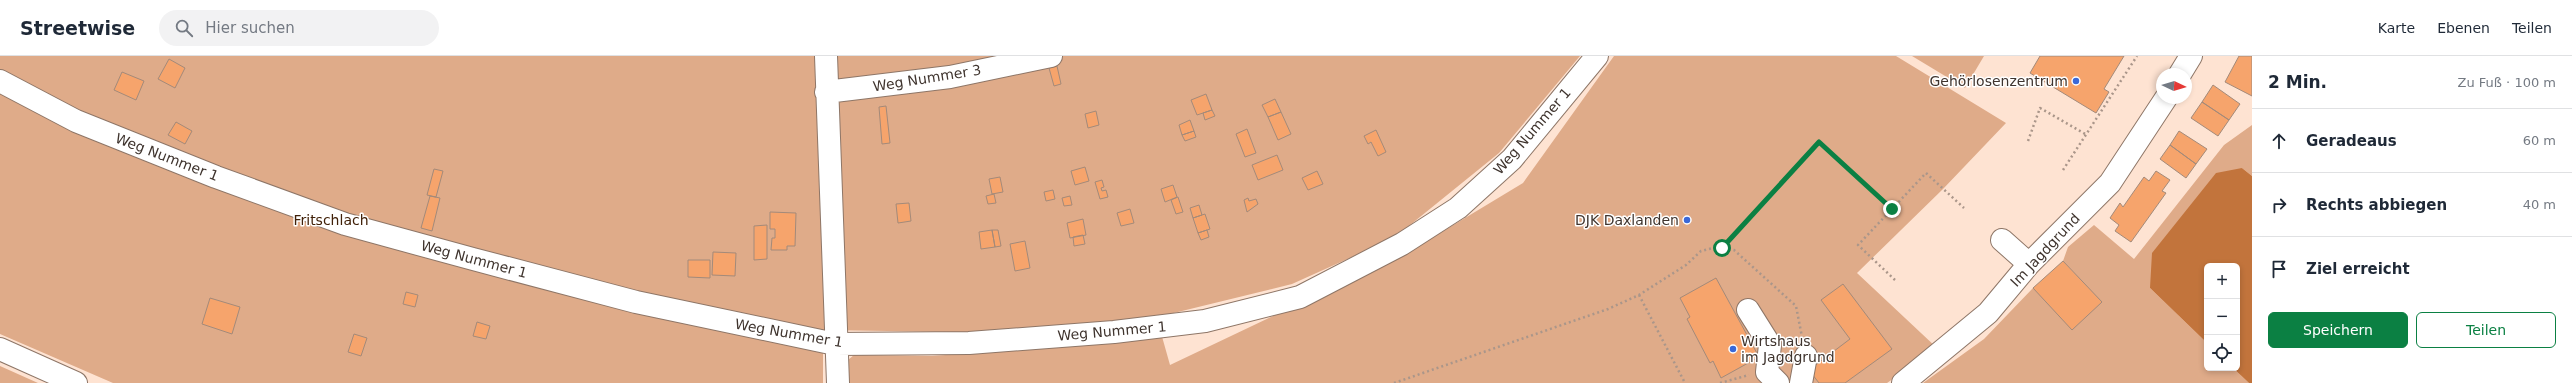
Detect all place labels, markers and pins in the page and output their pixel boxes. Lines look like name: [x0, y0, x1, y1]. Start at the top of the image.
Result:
place label: Gehörlosenzentrum: [1930, 73, 2068, 89]
marker: Gehörlosenzentrum: [2071, 76, 2081, 86]
place label: DJK Daxlanden: [1575, 212, 1679, 228]
marker: DJK Daxlanden: [1682, 215, 1692, 225]
place label: Wirtshaus im Jagdgrund: [1741, 333, 1835, 365]
marker: Wirtshaus im Jagdgrund: [1728, 344, 1738, 354]

